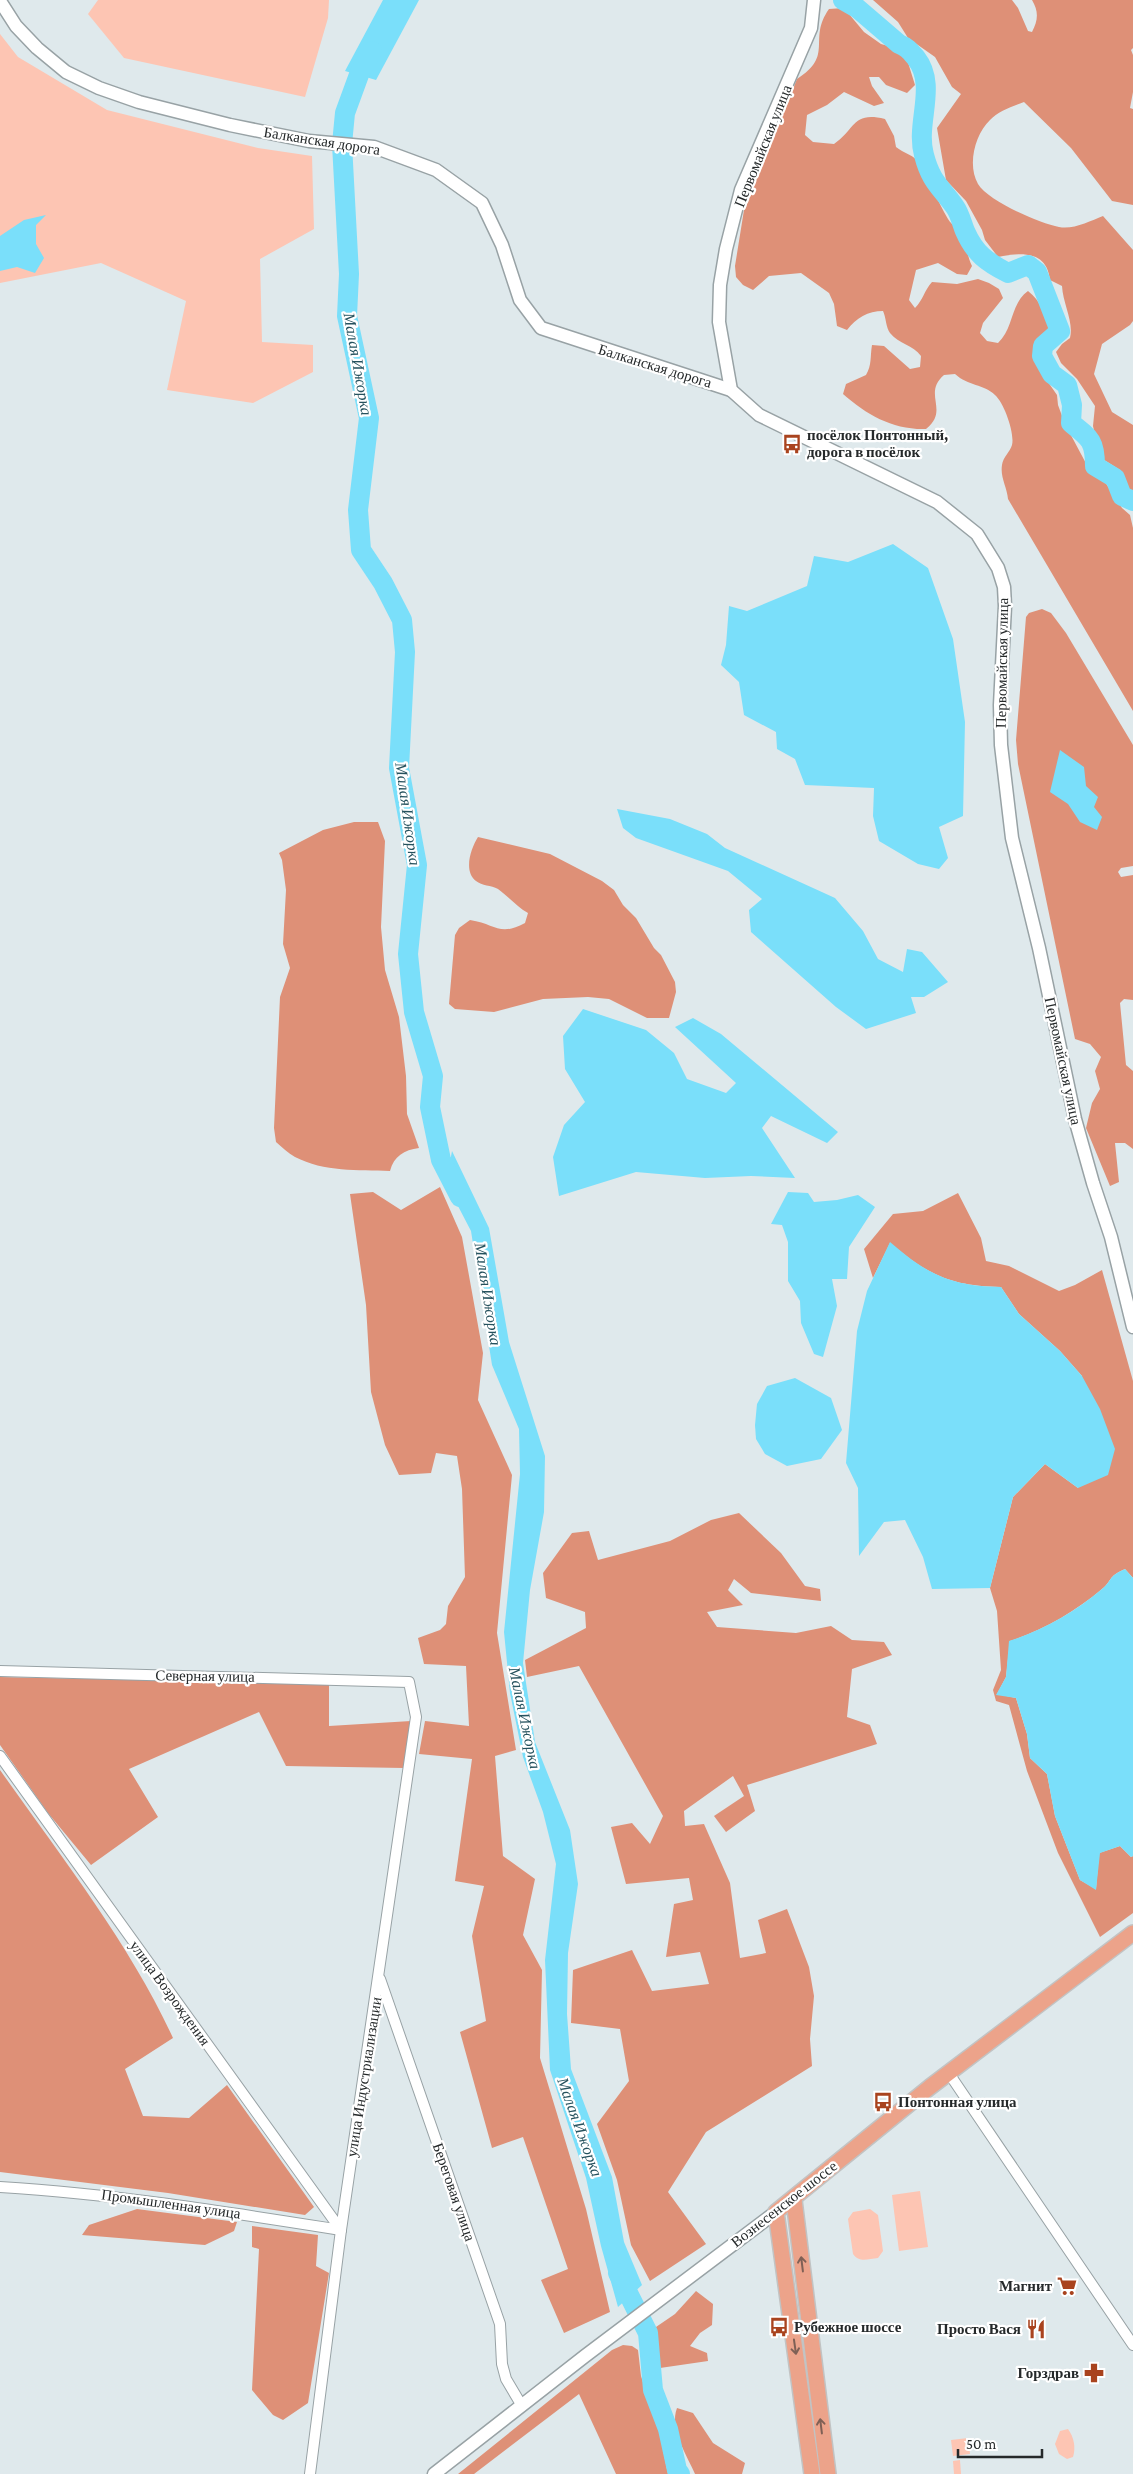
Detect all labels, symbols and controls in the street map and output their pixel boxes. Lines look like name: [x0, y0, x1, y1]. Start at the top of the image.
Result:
street label: Первомайская улица: [731, 82, 795, 209]
street label: Балканская дорога: [263, 124, 382, 158]
water label: Малая Ижорка: [339, 310, 375, 417]
street label: Балканская дорога: [596, 341, 714, 391]
place label: посёлок Понтонный, дорога в посёлок: [807, 427, 948, 460]
bus stop icon: посёлок Понтонный, дорога в посёлок: [781, 433, 803, 455]
street label: Первомайская улица: [993, 597, 1011, 728]
water label: Малая Ижорка: [391, 760, 424, 867]
street label: Первомайская улица: [1042, 996, 1084, 1127]
water label: Малая Ижорка: [470, 1240, 505, 1347]
water label: Малая Ижорка: [505, 1664, 544, 1771]
street label: Северная улица: [155, 1667, 255, 1685]
street label: улица Возрождения: [127, 1938, 213, 2049]
street label: улица Индустриализации: [343, 1996, 385, 2158]
water label: Малая Ижорка: [553, 2074, 606, 2179]
bus stop icon: Понтонная улица: [872, 2091, 894, 2113]
place label: Понтонная улица: [898, 2094, 1017, 2110]
street label: Береговая улица: [430, 2141, 478, 2244]
street label: Вознесенское шоссе: [728, 2157, 840, 2250]
street label: Промышленная улица: [100, 2186, 242, 2222]
one-way arrow: [797, 2257, 807, 2273]
supermarket icon: Магнит: [1056, 2275, 1078, 2297]
place label: Магнит: [999, 2278, 1053, 2294]
bus stop icon: Рубежное шоссе: [768, 2316, 790, 2338]
restaurant icon: Просто Вася: [1025, 2318, 1047, 2340]
place label: Рубежное шоссе: [794, 2319, 902, 2335]
place label: Просто Вася: [937, 2321, 1021, 2337]
one-way arrow: [790, 2339, 800, 2355]
pharmacy icon: Горздрав: [1083, 2362, 1105, 2384]
place label: Горздрав: [1017, 2365, 1079, 2381]
one-way arrow: [816, 2418, 826, 2434]
scale bar: [958, 2426, 1042, 2458]
text: 50 m: [966, 2436, 996, 2452]

